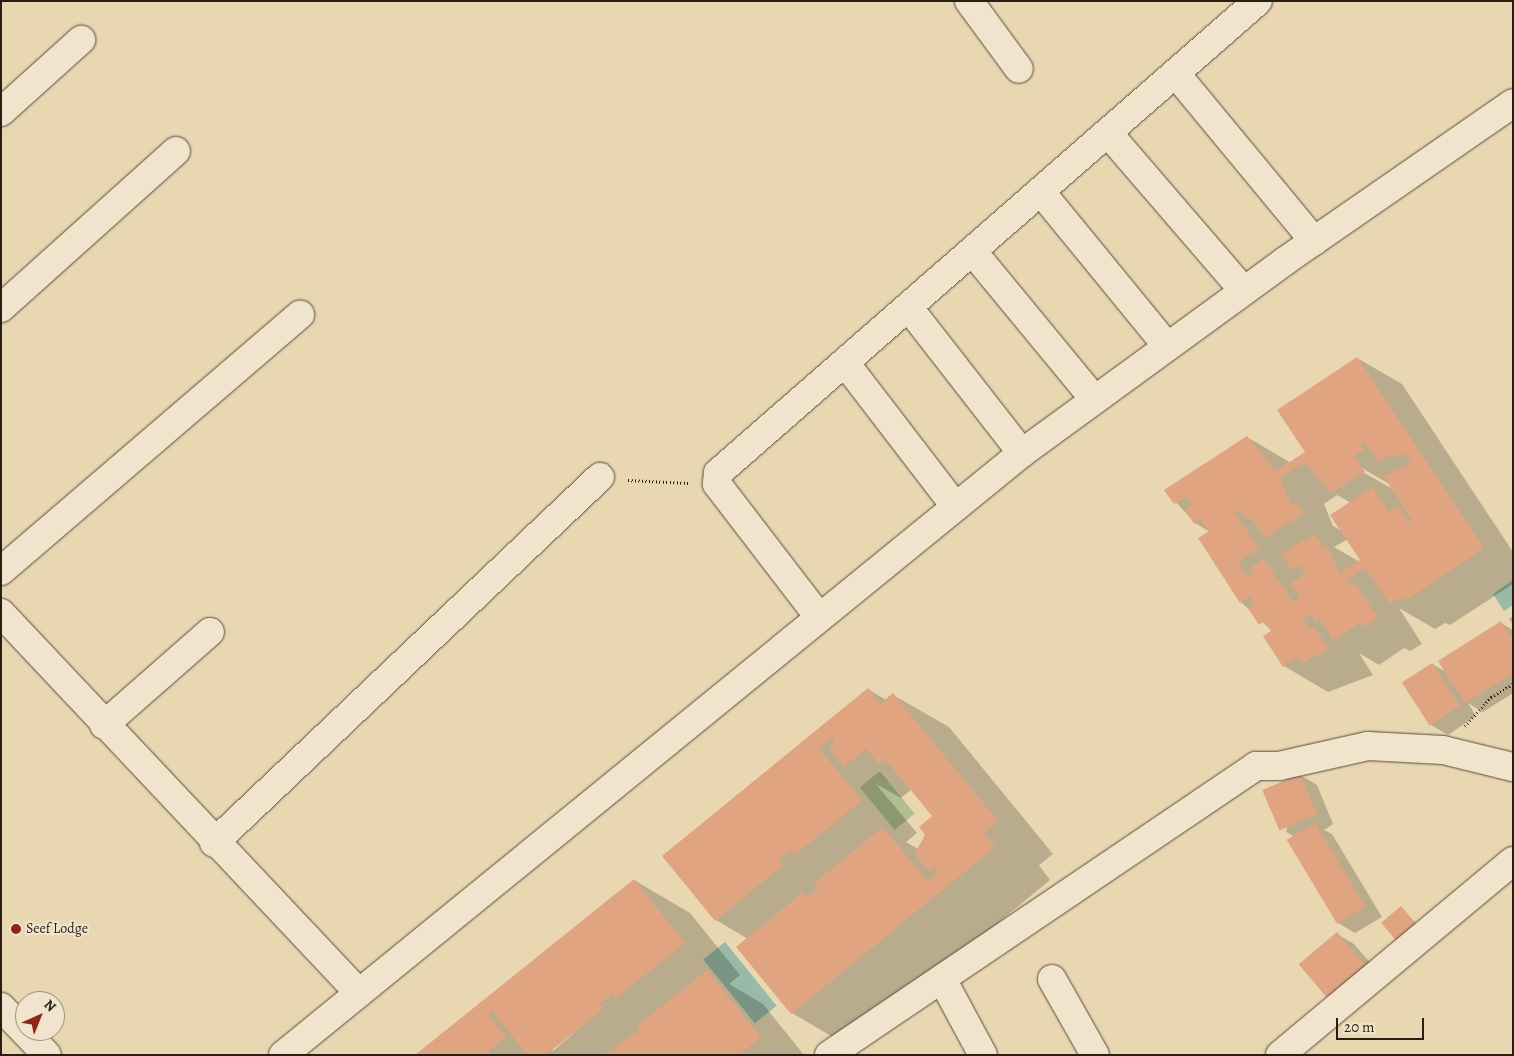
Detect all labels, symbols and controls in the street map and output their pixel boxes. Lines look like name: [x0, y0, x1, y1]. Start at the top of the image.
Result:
place label: Seef Lodge: [26, 921, 88, 937]
marker: Seef Lodge: [10, 923, 22, 935]
north arrow: [15, 991, 65, 1041]
text: N: [40, 995, 60, 1016]
scale bar: [1339, 1008, 1426, 1040]
text: 20 m: [1344, 1017, 1375, 1037]

